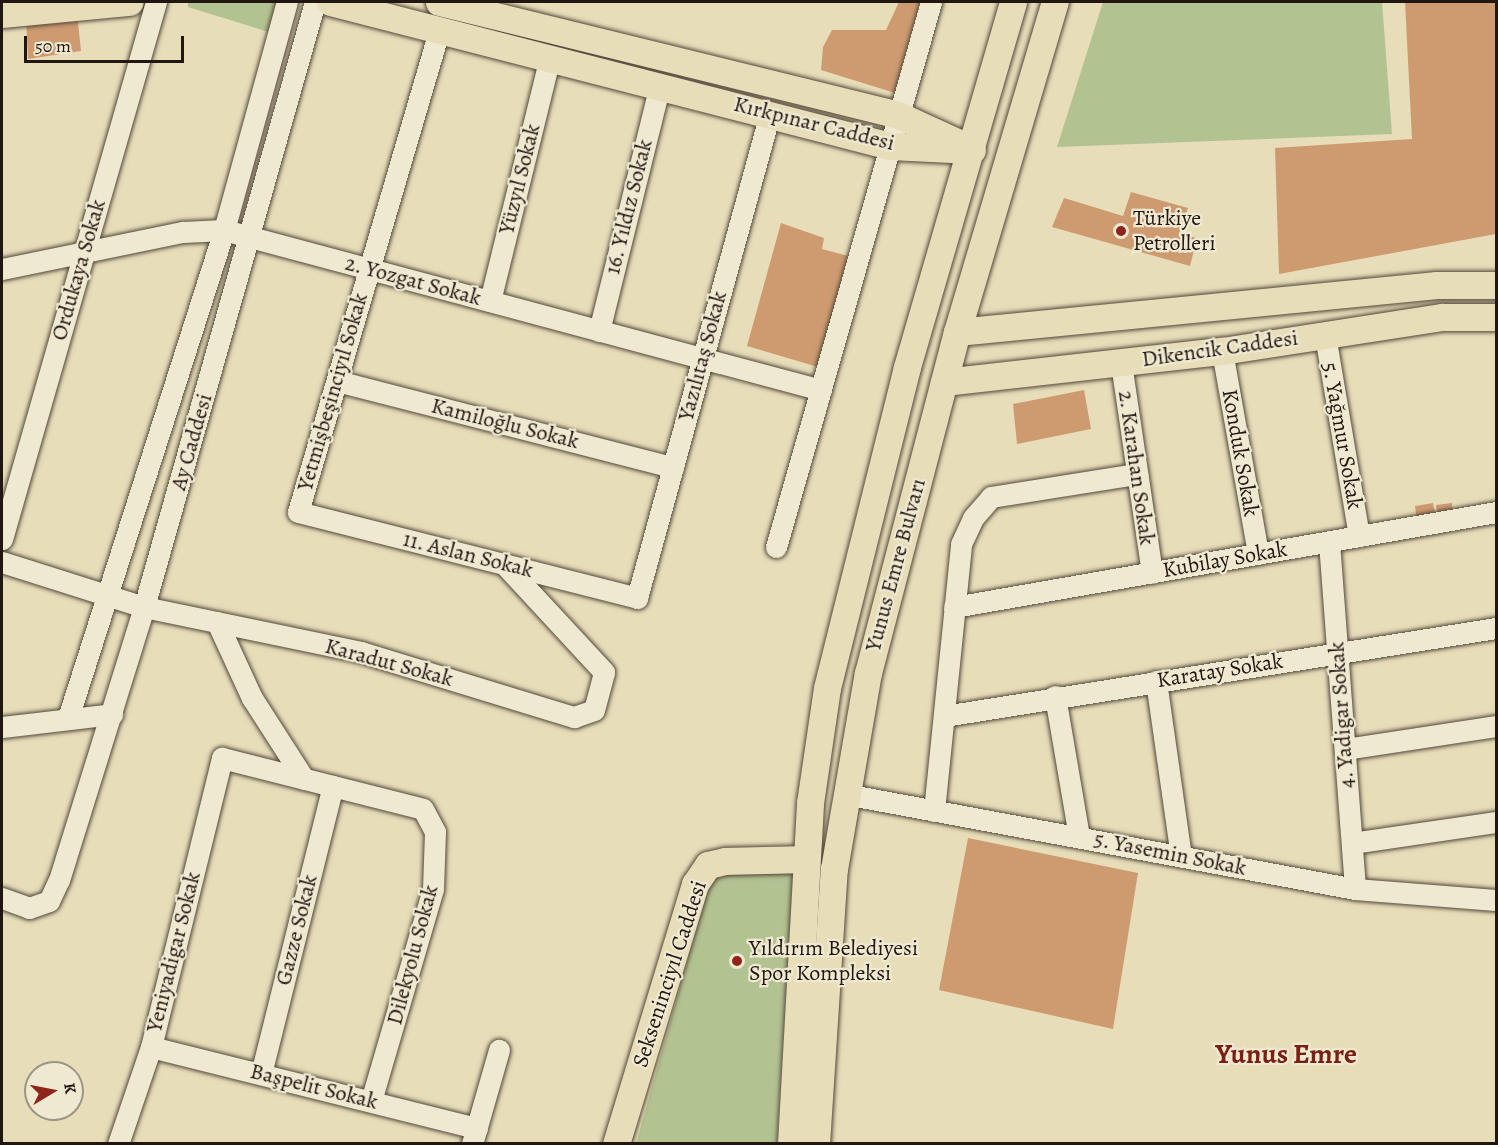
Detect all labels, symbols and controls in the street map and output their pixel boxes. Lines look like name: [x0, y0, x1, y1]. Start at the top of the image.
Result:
scale bar: [27, 24, 188, 62]
text: 50 m: [35, 34, 71, 58]
street label: Kırkpınar Caddesi: [731, 91, 897, 157]
street label: Yüzyıl Sokak: [494, 121, 546, 237]
street label: 16. Yıldız Sokak: [599, 137, 659, 277]
street label: Ordukaya Sokak: [46, 196, 112, 344]
place label: Türkiye Petrolleri: [1133, 205, 1216, 256]
marker: Türkiye Petrolleri: [1114, 224, 1128, 238]
street label: 2. Yozgat Sokak: [342, 250, 484, 312]
street label: Yazılıtaş Sokak: [673, 288, 733, 424]
street label: Yetmişbeşinciyıl Sokak: [292, 290, 374, 494]
street label: Dikencik Caddesi: [1140, 325, 1300, 373]
street label: 5. Yağmur Sokak: [1316, 360, 1368, 512]
street label: Konduk Sokak: [1216, 387, 1264, 519]
street label: 2. Karahan Sokak: [1112, 389, 1160, 547]
street label: Ay Caddesi: [166, 391, 218, 493]
street label: Kamiloğlu Sokak: [428, 393, 582, 455]
street label: Yunus Emre Bulvarı: [860, 476, 932, 654]
street label: 11. Aslan Sokak: [400, 526, 536, 584]
street label: Kubilay Sokak: [1161, 536, 1289, 584]
street label: Karadut Sokak: [322, 633, 456, 693]
street label: 4. Yadigar Sokak: [1324, 641, 1360, 789]
street label: Karatay Sokak: [1155, 648, 1285, 694]
street label: 5. Yasemin Sokak: [1092, 826, 1248, 882]
street label: Yeniyadigar Sokak: [141, 869, 207, 1035]
street label: Gazze Sokak: [271, 872, 323, 988]
street label: Sekseninciyıl Caddesi: [627, 877, 713, 1071]
street label: Dilekyolu Sokak: [382, 882, 444, 1028]
place label: Yıldırım Belediyesi Spor Kompleksi: [749, 935, 918, 986]
marker: Yıldırım Belediyesi Spor Kompleksi: [730, 954, 744, 968]
district label: Yunus Emre: [1215, 1037, 1357, 1071]
street label: Başpelit Sokak: [247, 1058, 381, 1116]
north arrow: [24, 1061, 84, 1121]
text: K: [58, 1081, 82, 1095]

